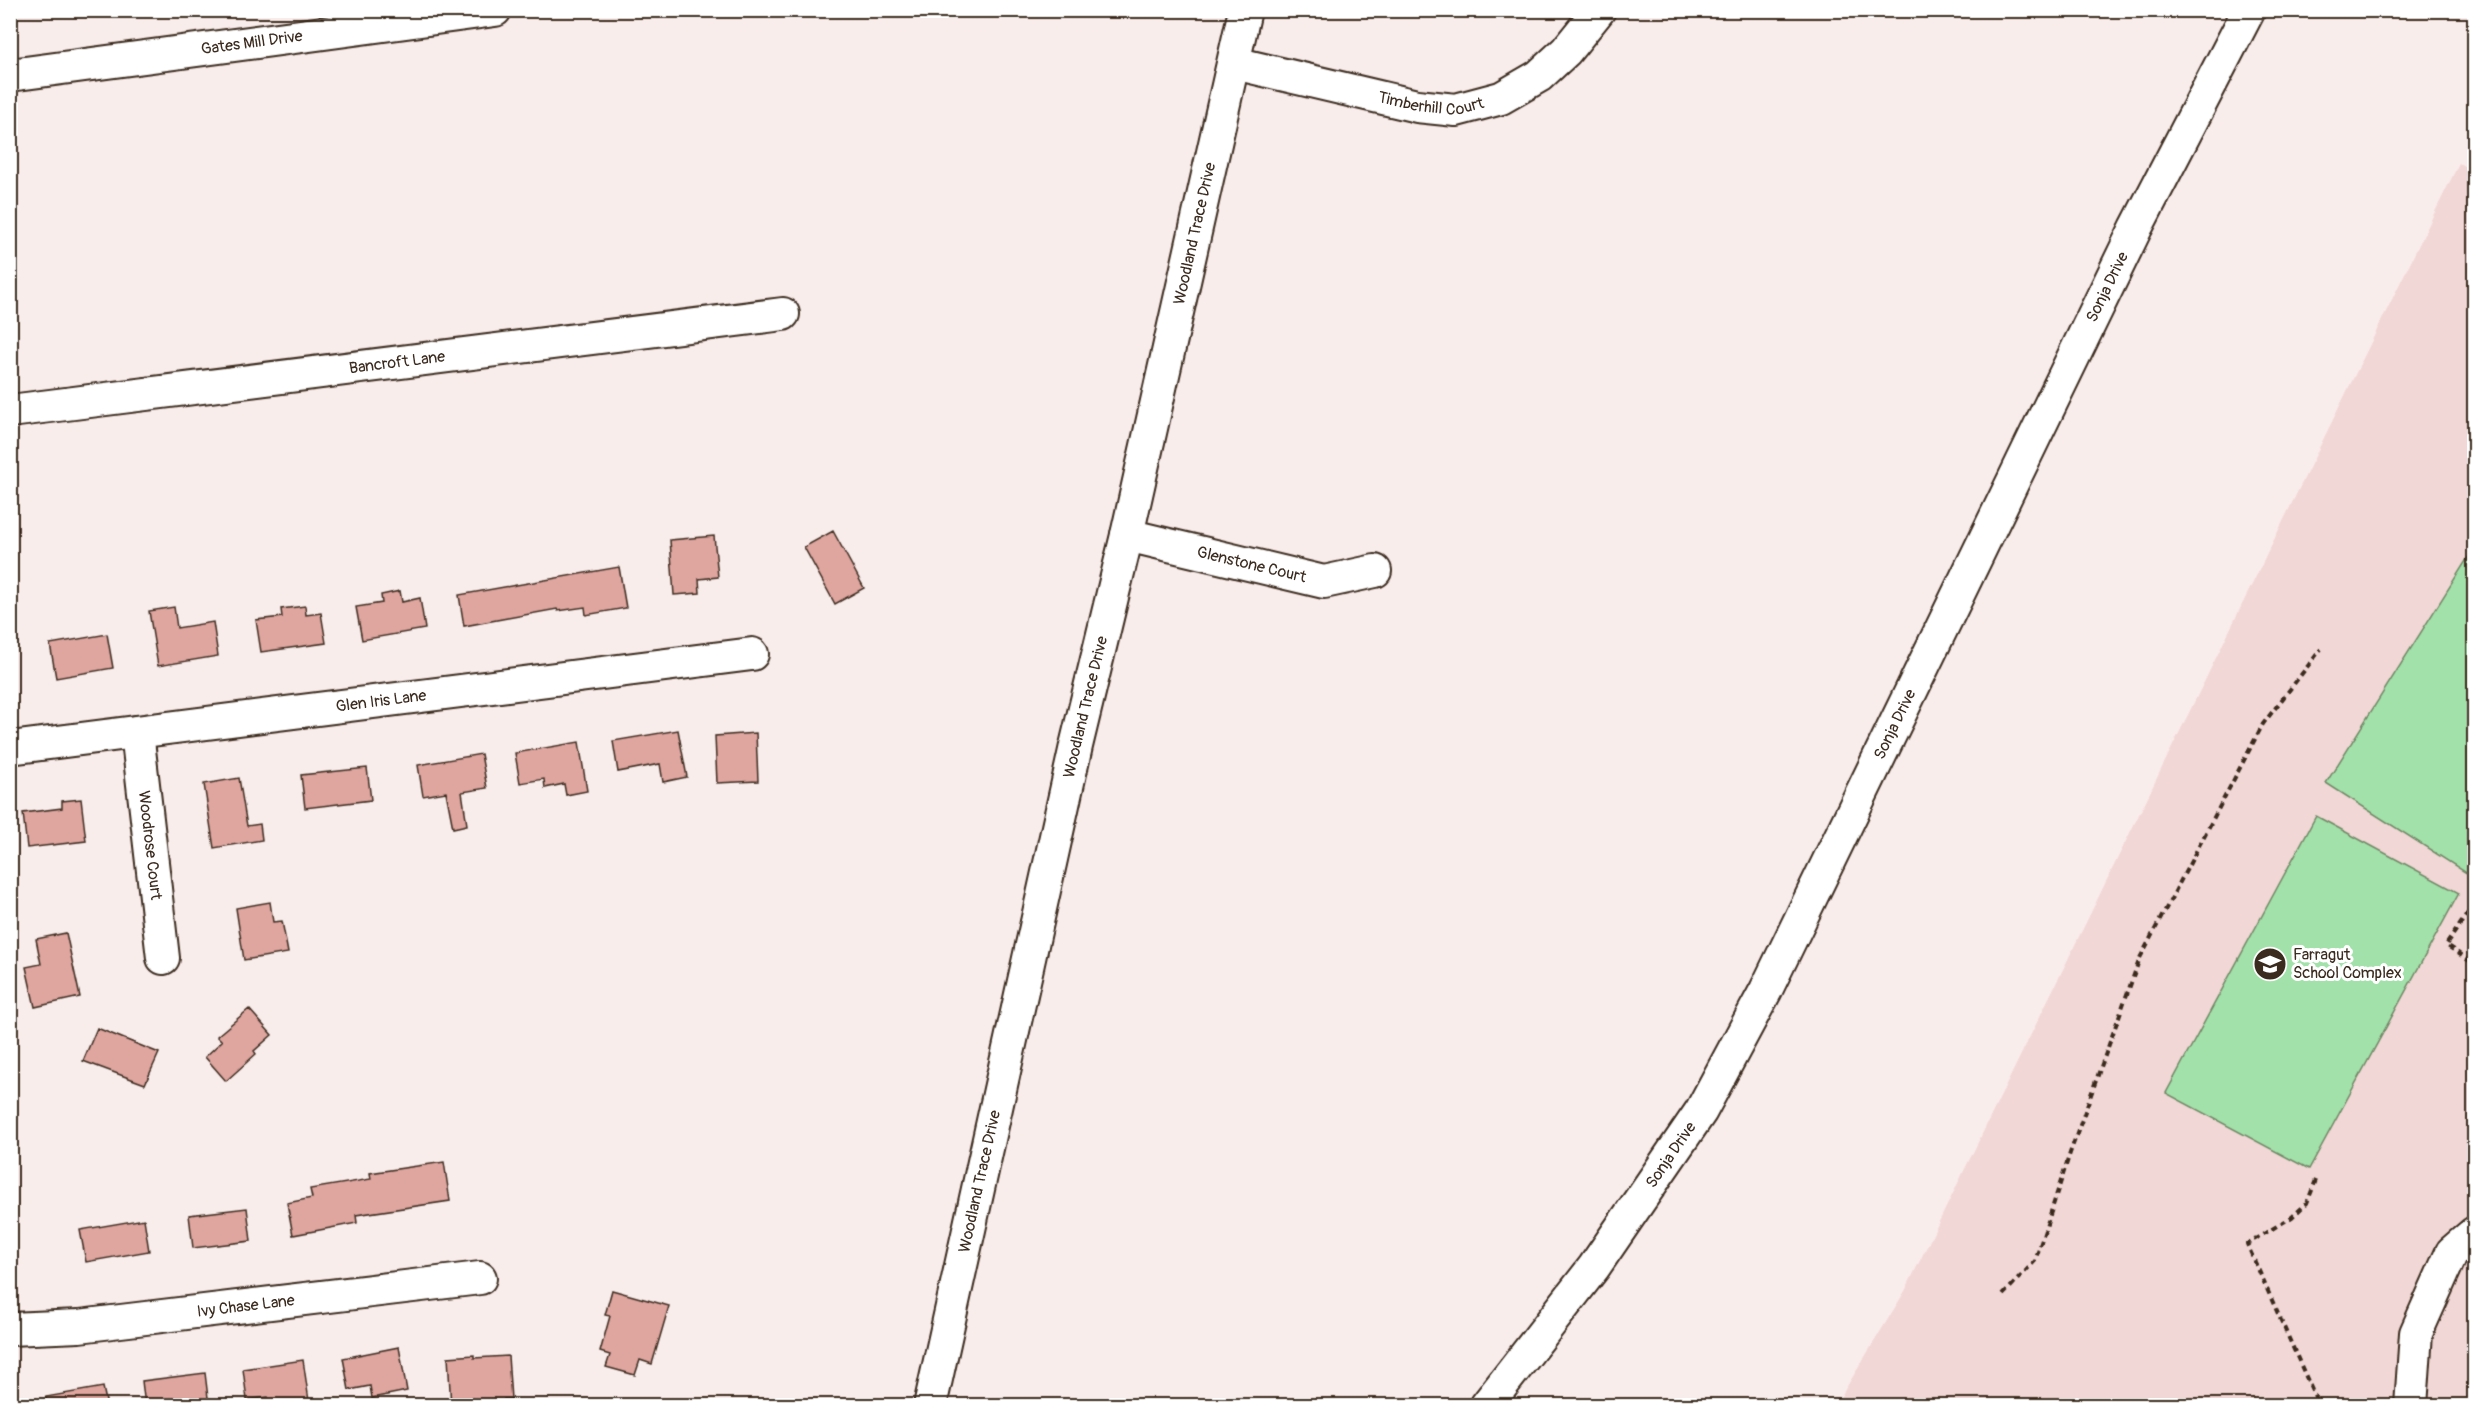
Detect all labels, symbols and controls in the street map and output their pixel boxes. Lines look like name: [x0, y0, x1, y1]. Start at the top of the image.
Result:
street label: Gates Mill Drive: [200, 26, 304, 59]
street label: Timberhill Court: [1376, 87, 1487, 120]
street label: Woodland Trace Drive: [1169, 160, 1220, 307]
street label: Sonja Drive: [2082, 249, 2133, 325]
street label: Bancroft Lane: [348, 346, 446, 378]
street label: Glenstone Court: [1195, 542, 1309, 588]
street label: Woodland Trace Drive: [1059, 634, 1112, 780]
street label: Glen Iris Lane: [335, 685, 428, 717]
street label: Sonja Drive: [1870, 686, 1921, 763]
street label: Woodrose Court: [134, 789, 166, 902]
place label: Farragut School Complex: [2293, 945, 2402, 983]
school or university icon: Farragut School Complex: [2252, 946, 2288, 982]
street label: Woodland Trace Drive: [954, 1108, 1005, 1254]
street label: Sonja Drive: [1641, 1118, 1701, 1192]
street label: Ivy Chase Lane: [196, 1290, 296, 1322]

